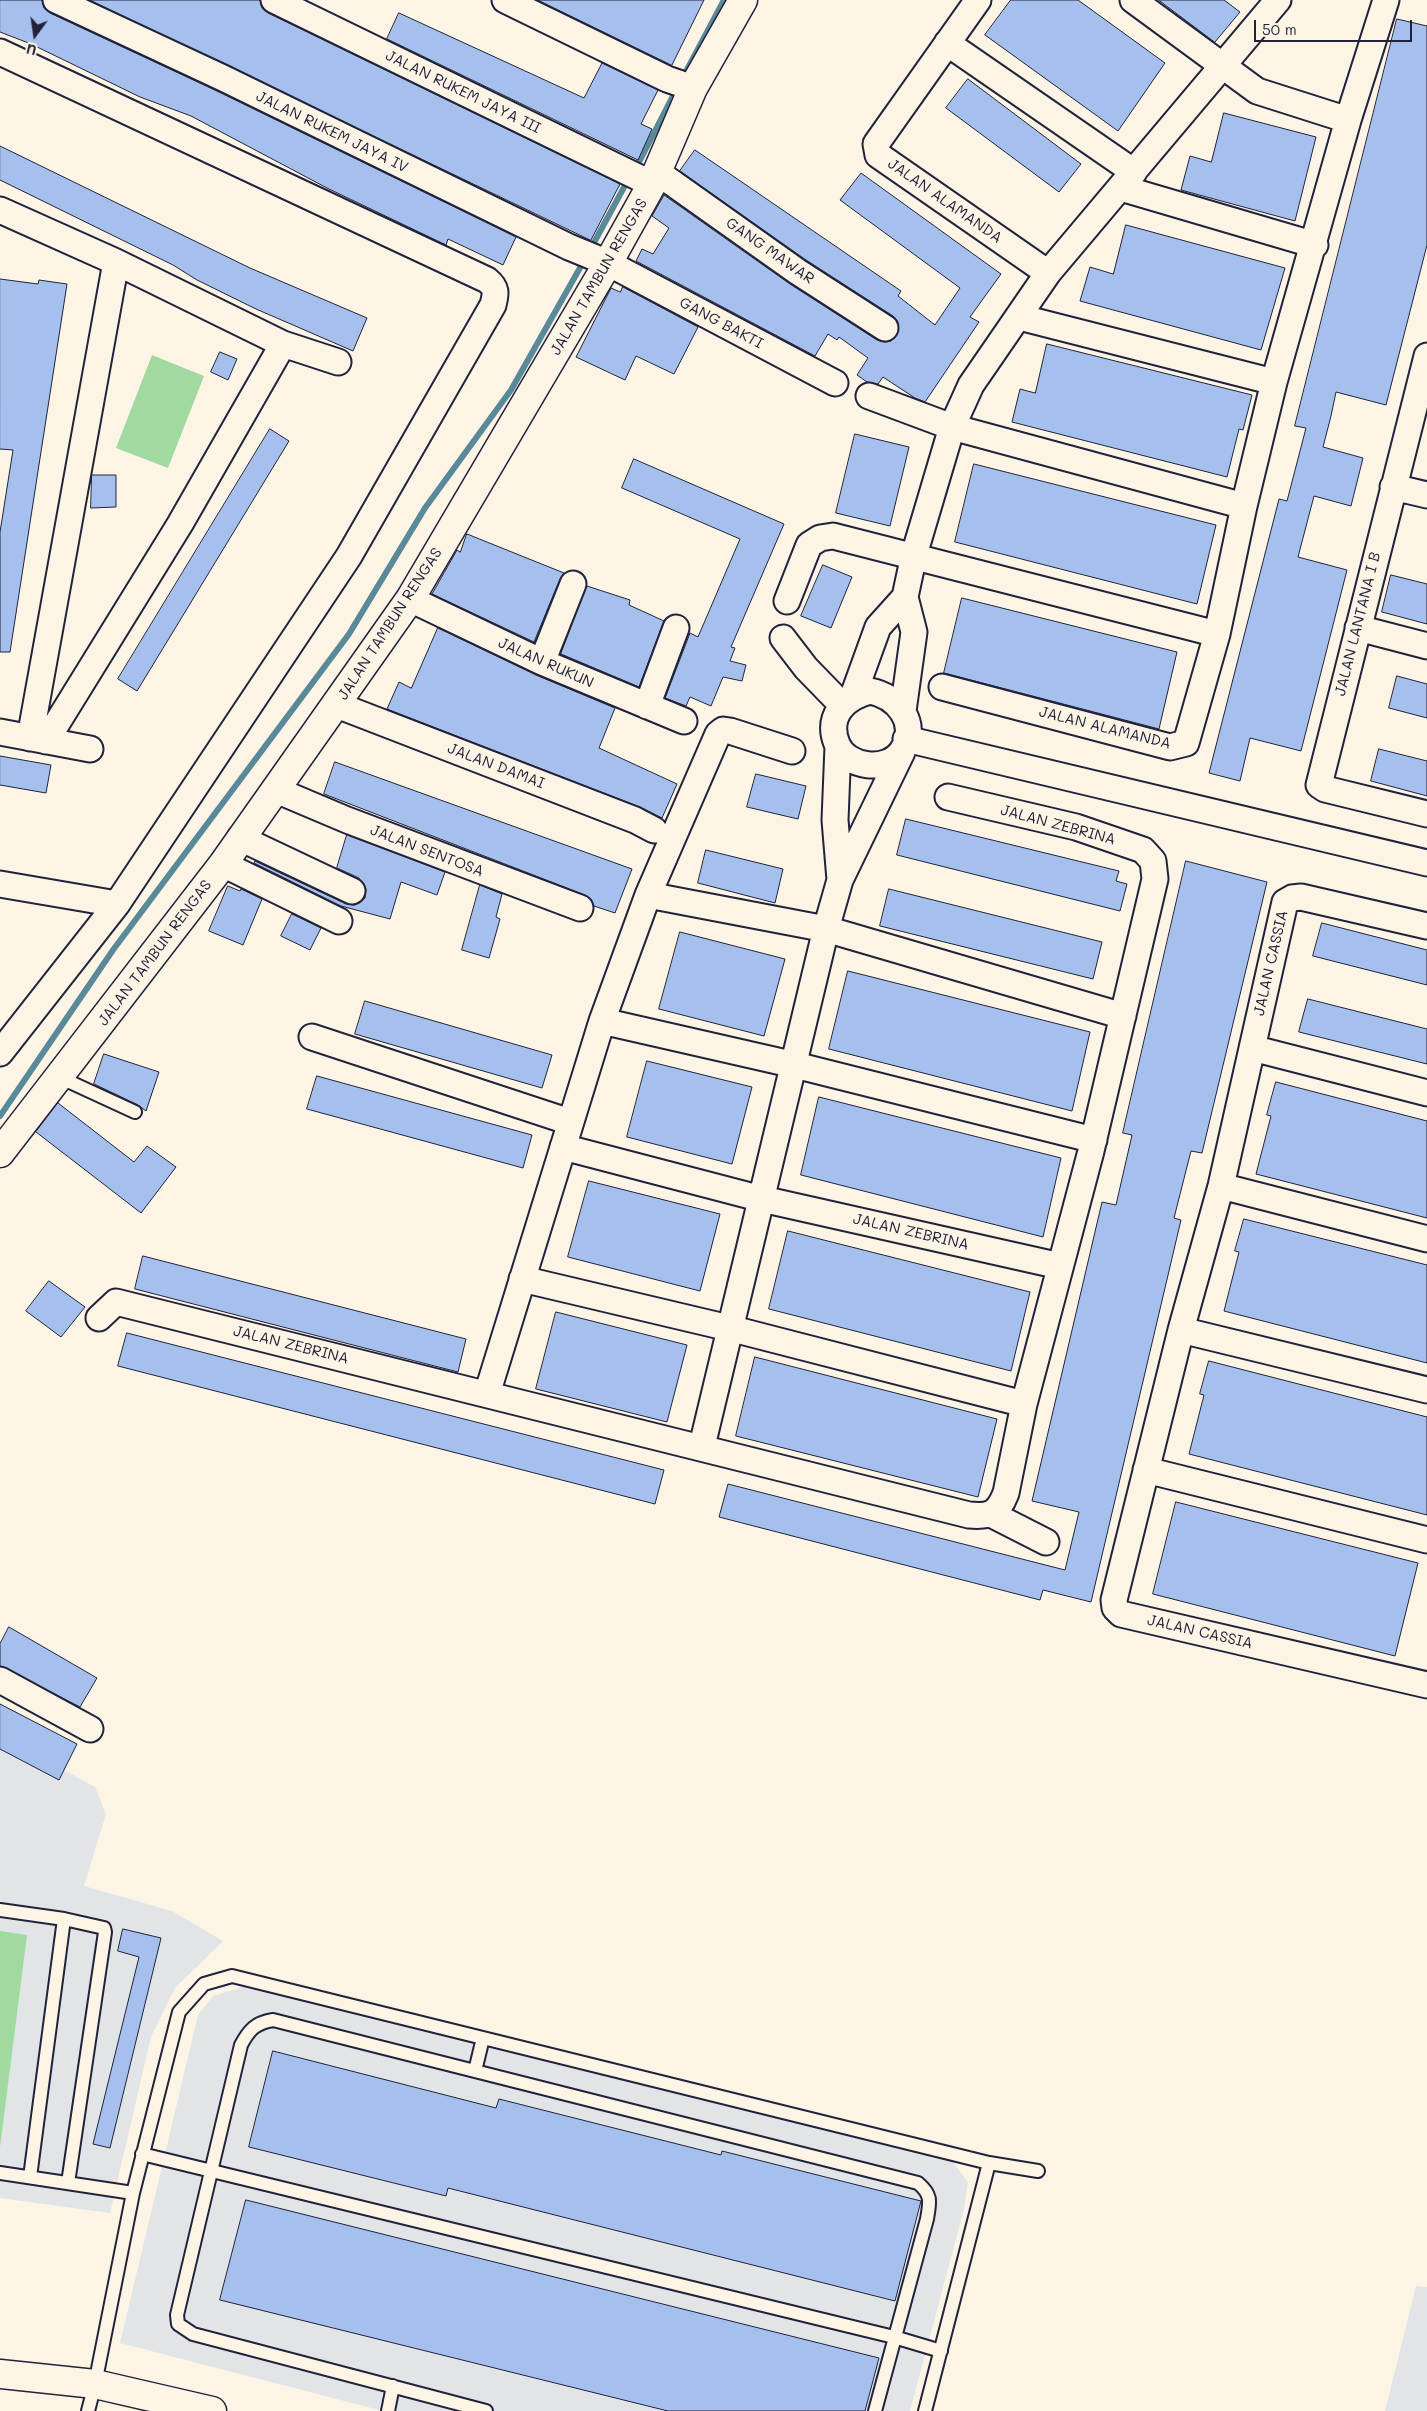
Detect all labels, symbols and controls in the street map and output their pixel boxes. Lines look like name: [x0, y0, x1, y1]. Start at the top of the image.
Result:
north arrow: [10, 10, 60, 60]
scale bar: [1257, 10, 1414, 42]
text: 50 m: [1262, 19, 1297, 39]
text: U: [24, 40, 38, 60]
street label: JALAN RUKEM JAYA III: [383, 47, 543, 137]
street label: JALAN RUKEM JAYA IV: [253, 87, 411, 177]
street label: JALAN ALAMANDA: [884, 155, 1006, 247]
street label: JALAN TAMBUN RENGAS: [547, 195, 651, 359]
street label: GANG MAWAR: [722, 214, 818, 288]
street label: GANG BAKTI: [676, 293, 766, 353]
street label: JALAN TAMBUN RENGAS: [334, 545, 446, 703]
street label: JALAN LANTANA I B: [1331, 550, 1385, 698]
street label: JALAN RUKUN: [495, 634, 597, 692]
street label: JALAN ALAMANDA: [1037, 703, 1173, 753]
street label: JALAN DAMAI: [445, 739, 547, 793]
street label: JALAN ZEBRINA: [998, 801, 1118, 849]
street label: JALAN SENTOSA: [368, 821, 486, 881]
street label: JALAN TAMBUN RENGAS: [94, 877, 216, 1029]
street label: JALAN CASSIA: [1250, 909, 1292, 1017]
street label: JALAN ZEBRINA: [851, 1210, 971, 1254]
street label: JALAN ZEBRINA: [231, 1322, 351, 1368]
street label: JALAN CASSIA: [1146, 1611, 1254, 1653]

